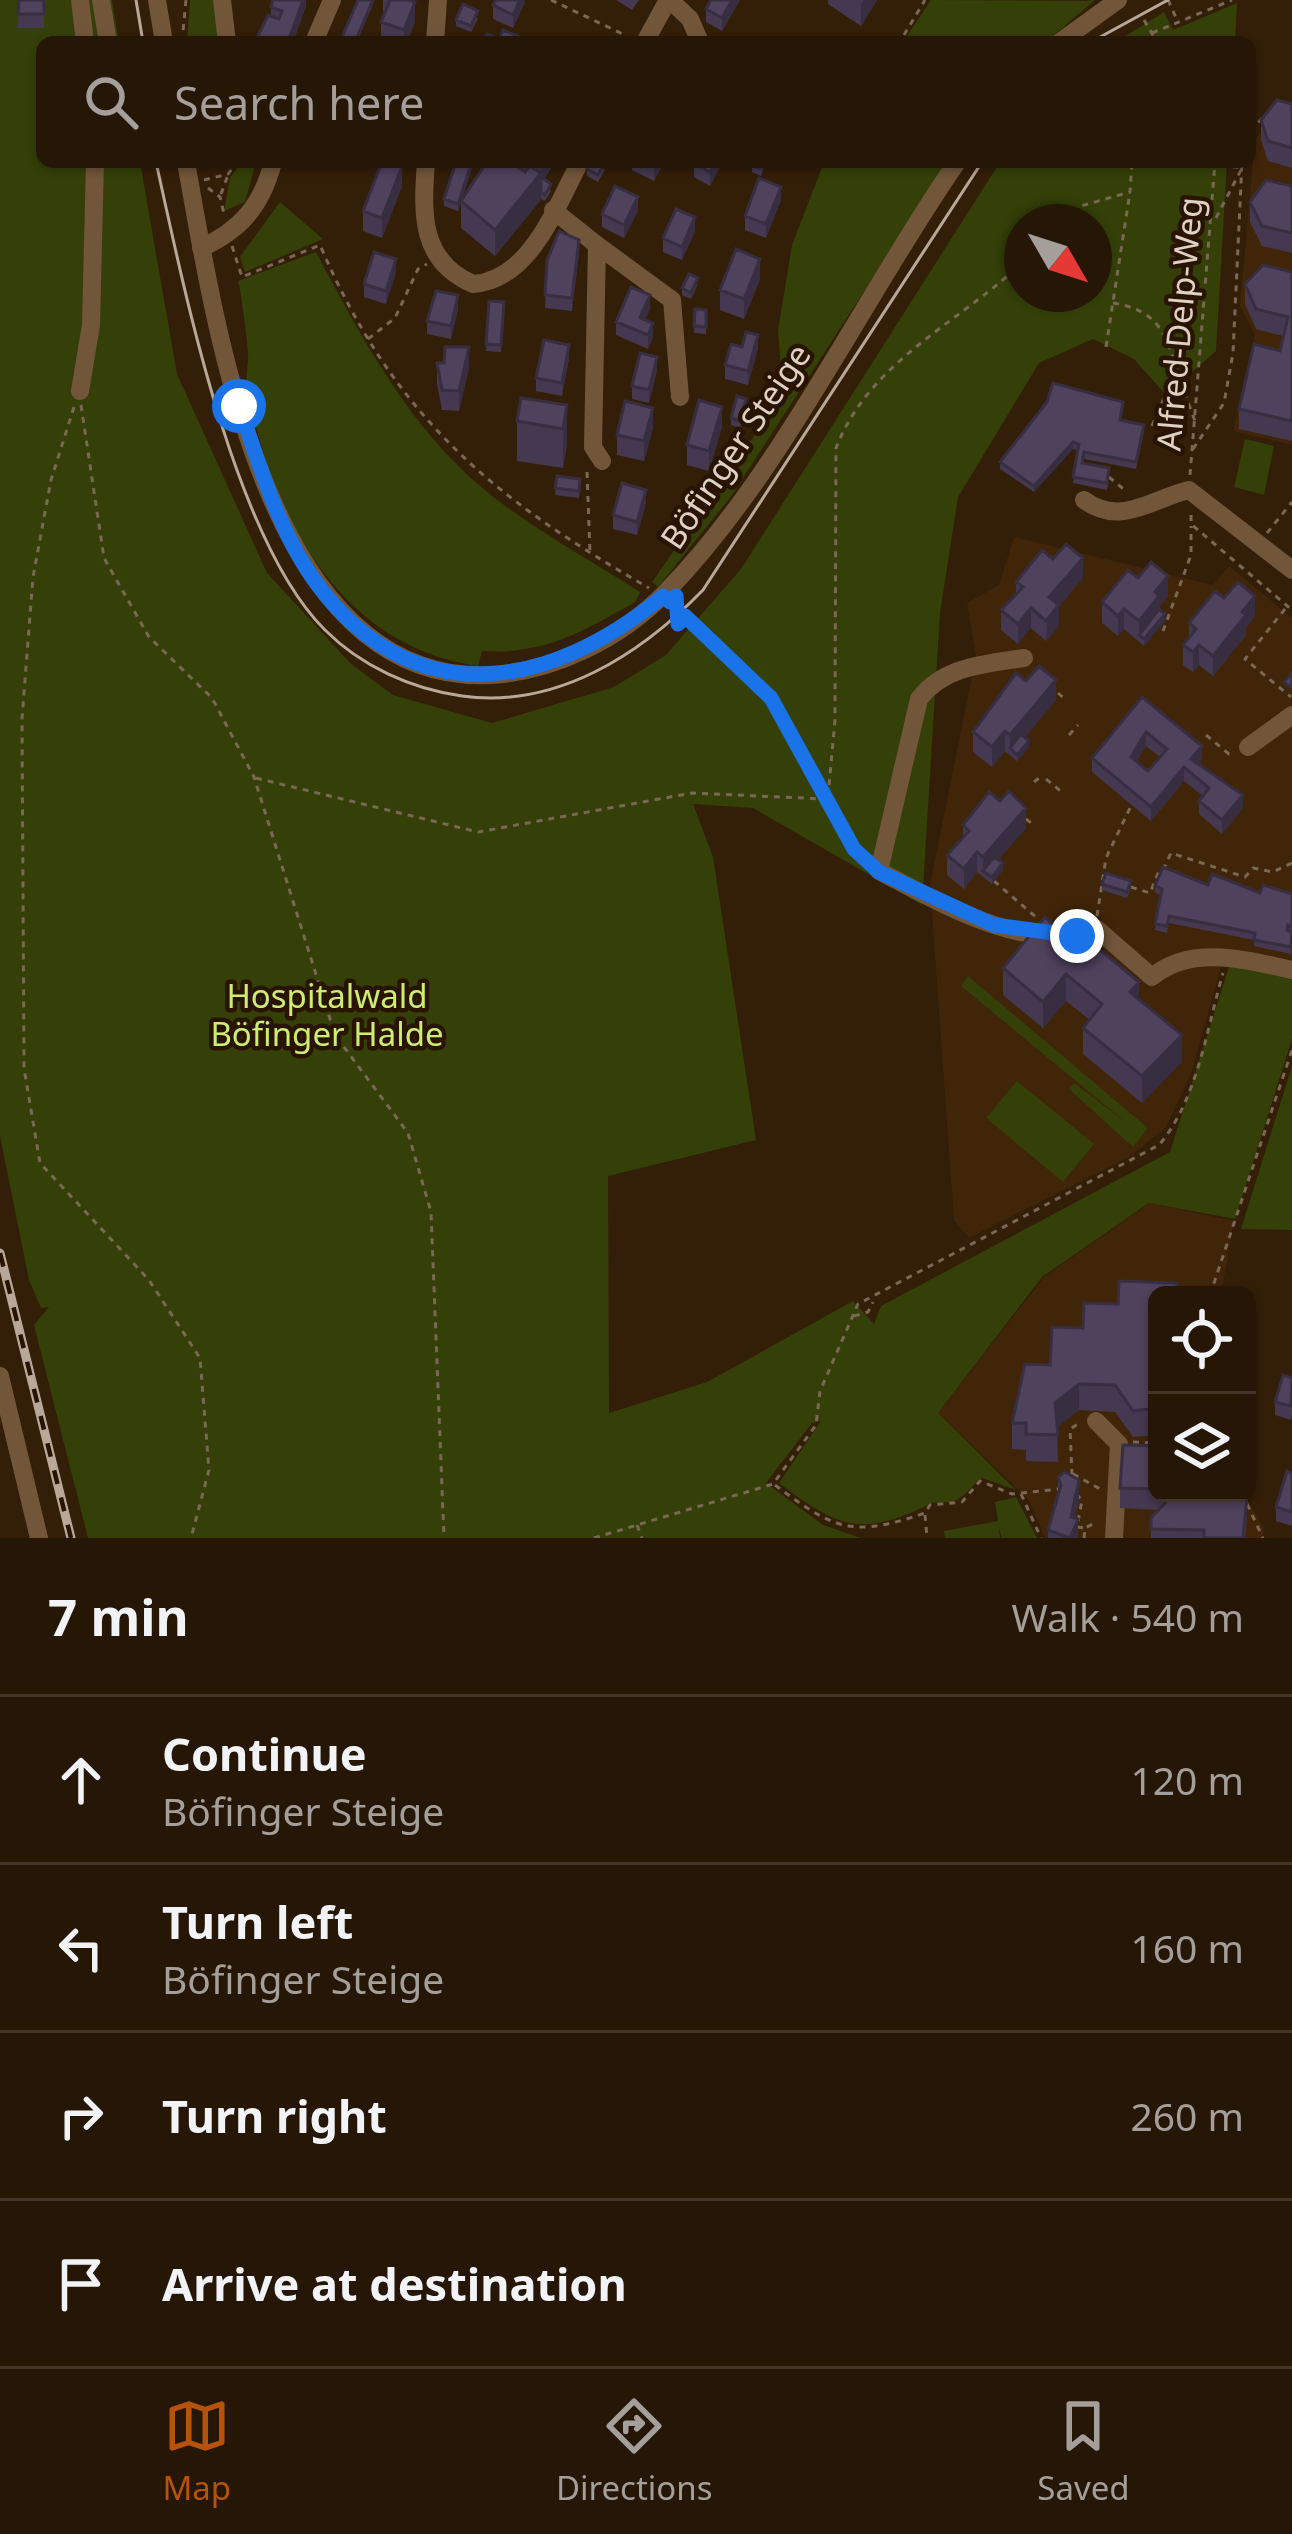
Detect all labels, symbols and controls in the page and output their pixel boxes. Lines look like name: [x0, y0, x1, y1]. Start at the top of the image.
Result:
search box: [36, 36, 1256, 168]
icon: search: [78, 69, 144, 135]
text: Search here: [174, 72, 424, 133]
street label: Alfred-Delp-Weg: [1145, 195, 1213, 453]
north arrow: [1004, 204, 1112, 312]
street label: Böfinger Steige: [650, 334, 820, 558]
route start: [212, 379, 266, 433]
route end: [1050, 909, 1104, 963]
park label: Hospitalwald Böfinger Halde: [210, 973, 444, 1056]
map controls: [1148, 1286, 1256, 1502]
button: locate: [1148, 1286, 1256, 1394]
button: layers: [1148, 1394, 1256, 1502]
text: 7 min: [48, 1581, 189, 1651]
text: Walk · 540 m: [1011, 1590, 1244, 1643]
text: Continue: [162, 1723, 367, 1784]
icon: ahead: [48, 1747, 114, 1813]
text: 120 m: [1130, 1753, 1244, 1806]
text: Böfinger Steige: [162, 1784, 444, 1837]
text: Turn left: [162, 1891, 353, 1952]
icon: left: [48, 1915, 114, 1981]
text: 160 m: [1130, 1921, 1244, 1974]
text: Böfinger Steige: [162, 1952, 444, 2005]
icon: right: [48, 2083, 114, 2149]
text: Turn right: [162, 2085, 387, 2146]
text: 260 m: [1130, 2089, 1244, 2142]
icon: arrive: [48, 2251, 114, 2317]
text: Arrive at destination: [162, 2253, 627, 2314]
tab: Map: [162, 2393, 231, 2510]
tab: Directions: [556, 2393, 713, 2510]
tab: Saved: [1037, 2393, 1130, 2510]

